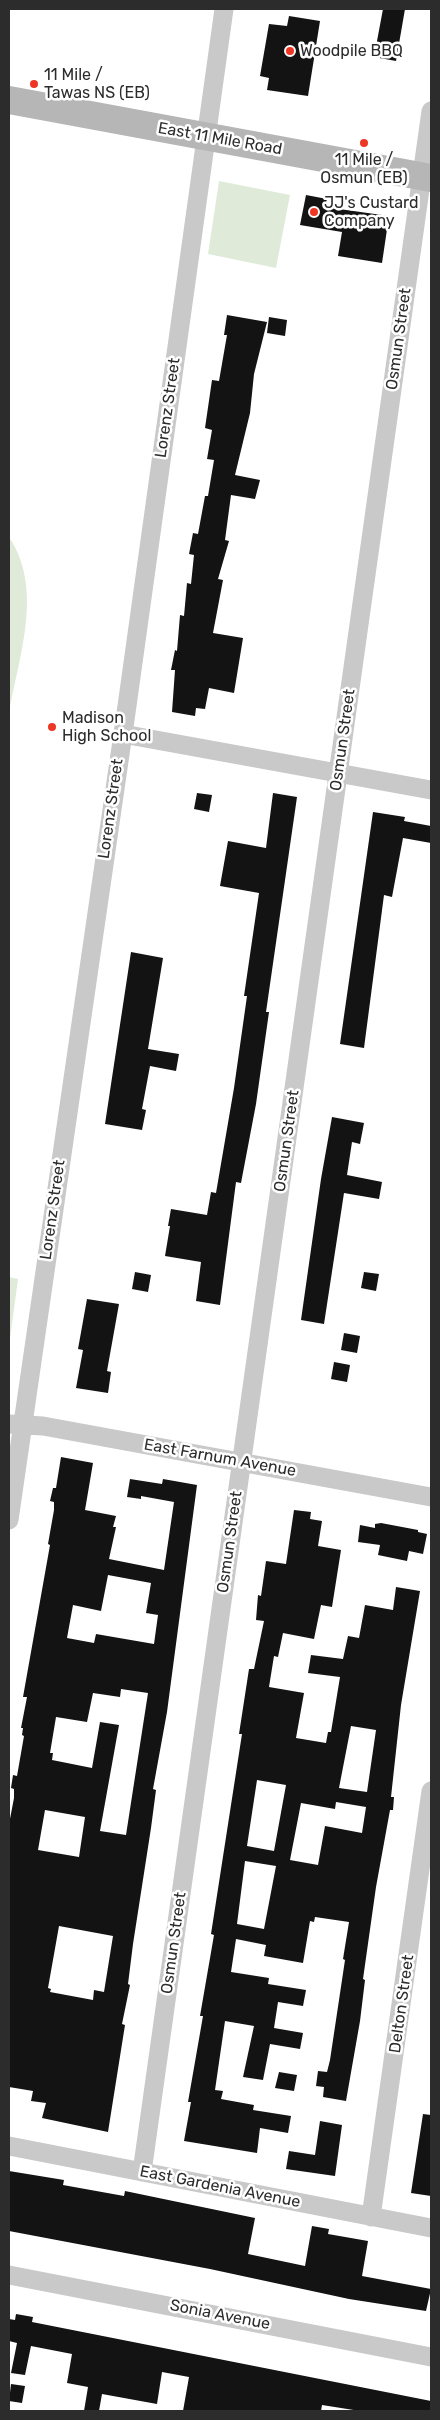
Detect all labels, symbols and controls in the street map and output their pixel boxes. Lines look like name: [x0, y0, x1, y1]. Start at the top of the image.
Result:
place label: Woodpile BBQ: [300, 41, 403, 61]
marker: Woodpile BBQ: [284, 45, 296, 57]
place label: 11 Mile / Tawas NS (EB): [44, 65, 150, 103]
marker: 11 Mile / Tawas NS (EB): [28, 78, 40, 90]
street label: East 11 Mile Road: [156, 119, 284, 159]
marker: 11 Mile / Osmun (EB): [358, 137, 370, 149]
place label: 11 Mile / Osmun (EB): [320, 150, 408, 188]
place label: JJ's Custard Company: [324, 193, 418, 231]
marker: JJ's Custard Company: [308, 206, 320, 218]
street label: Osmun Street: [382, 287, 416, 391]
street label: Lorenz Street: [151, 357, 185, 459]
street label: Osmun Street: [326, 688, 360, 792]
place label: Madison High School: [62, 708, 151, 746]
marker: Madison High School: [46, 721, 58, 733]
street label: Lorenz Street: [94, 758, 128, 860]
street label: Osmun Street: [270, 1089, 304, 1193]
street label: Lorenz Street: [36, 1159, 70, 1261]
street label: East Farnum Avenue: [142, 1435, 298, 1481]
street label: Osmun Street: [213, 1490, 247, 1594]
street label: Osmun Street: [157, 1891, 191, 1995]
street label: Delton Street: [386, 1954, 418, 2054]
street label: East Gardenia Avenue: [138, 2162, 302, 2212]
street label: Sonia Avenue: [168, 2296, 272, 2334]

